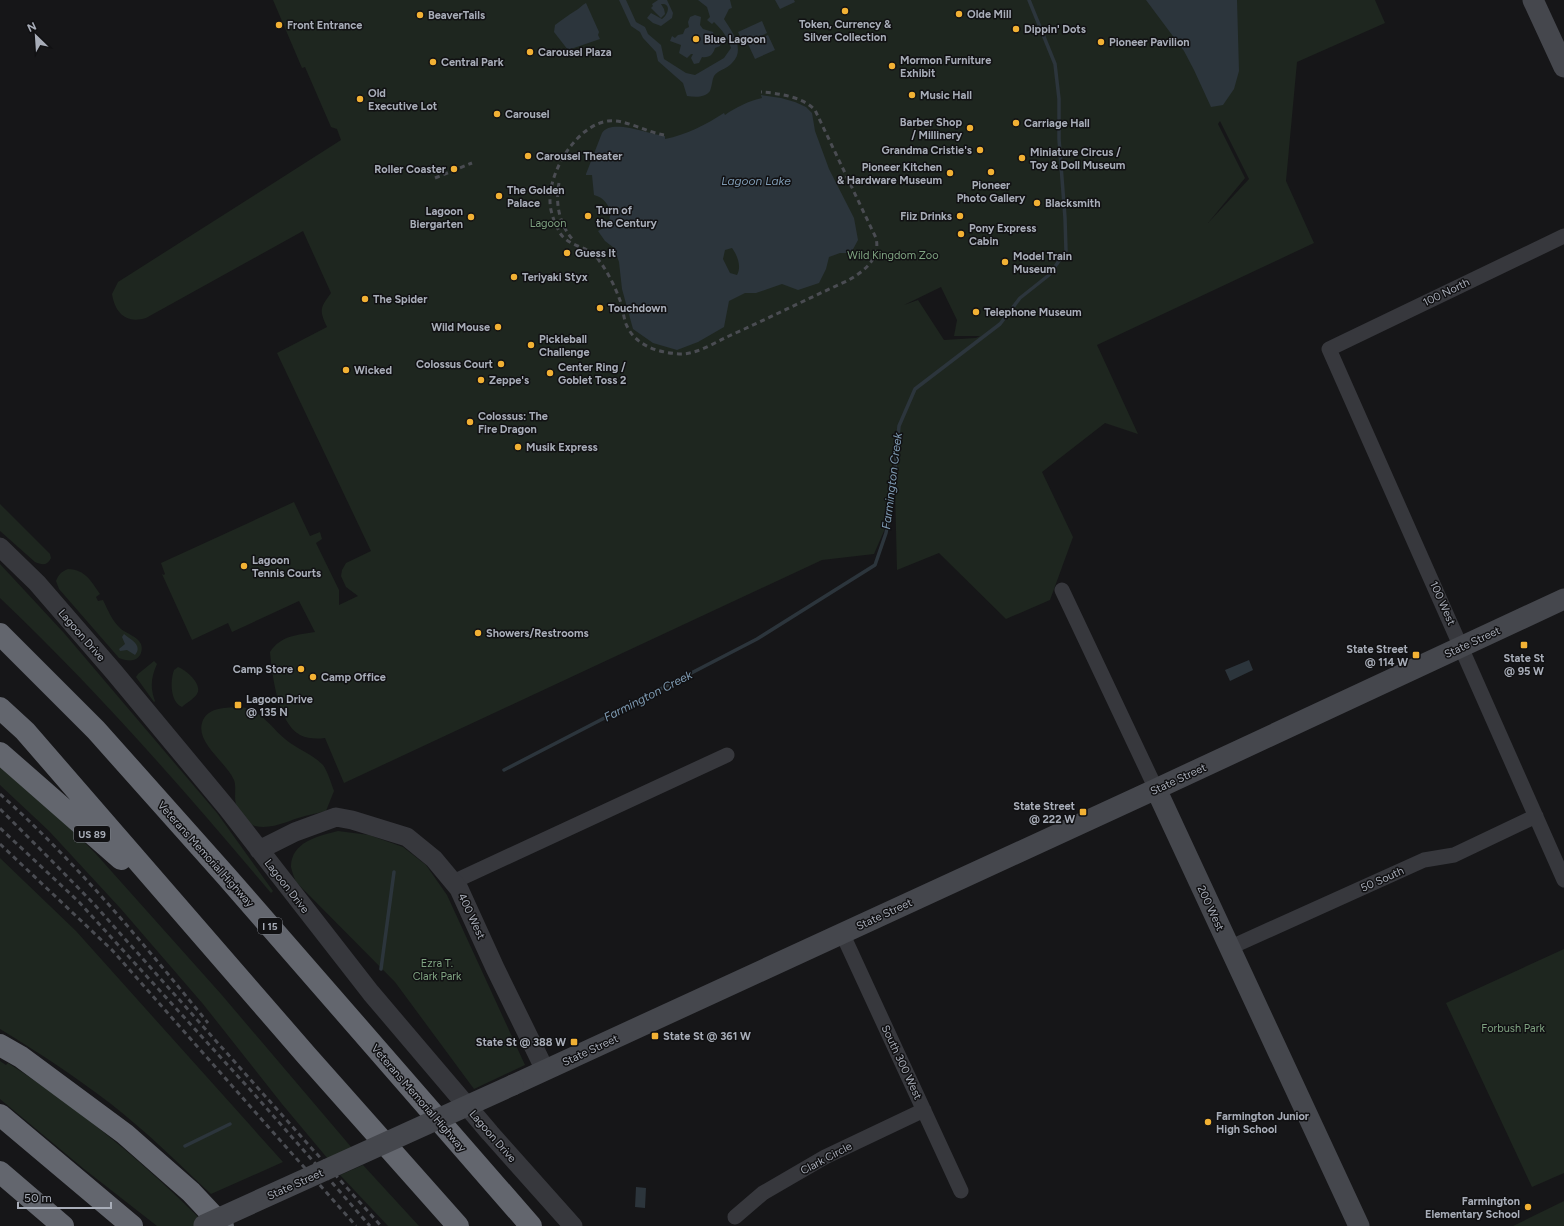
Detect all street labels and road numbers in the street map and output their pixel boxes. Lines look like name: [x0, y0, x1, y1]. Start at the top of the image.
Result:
street label: 100 North: [1421, 276, 1472, 309]
street label: 100 West: [1427, 579, 1458, 627]
street label: Lagoon Drive: [55, 607, 108, 664]
street label: State Street: [1442, 624, 1502, 661]
street label: State Street: [1148, 761, 1208, 798]
street label: Veterans Memorial Highway: [155, 799, 257, 910]
road number: US 89: [74, 826, 110, 842]
street label: Lagoon Drive: [262, 857, 312, 916]
street label: 50 South: [1359, 864, 1406, 895]
street label: 200 West: [1194, 884, 1227, 933]
street label: 400 West: [455, 891, 488, 941]
street label: State Street: [854, 896, 914, 933]
road number: I 15: [258, 918, 282, 934]
street label: South 300 West: [879, 1023, 924, 1101]
street label: State Street: [560, 1032, 620, 1069]
street label: Veterans Memorial Highway: [369, 1042, 469, 1155]
street label: Lagoon Drive: [466, 1108, 519, 1165]
street label: Clark Circle: [798, 1139, 854, 1177]
street label: State Street: [265, 1166, 325, 1203]

